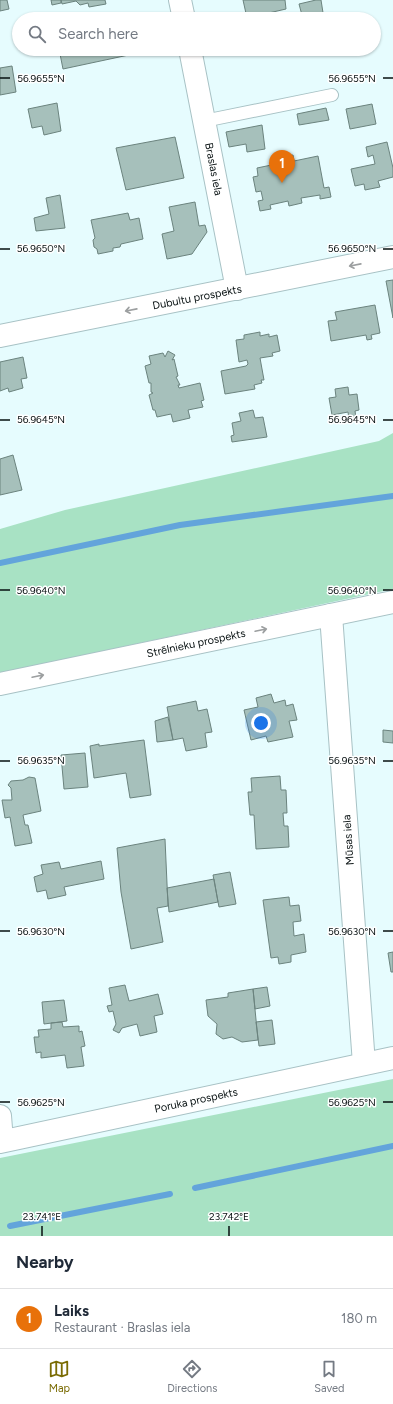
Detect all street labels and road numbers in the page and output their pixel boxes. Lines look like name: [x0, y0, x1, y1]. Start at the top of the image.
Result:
street label: Braslas iela: [202, 142, 225, 197]
street label: Dubultu prospekts: [151, 282, 243, 313]
street label: Strēlnieku prospekts: [145, 627, 247, 660]
street label: Mūsas iela: [340, 814, 357, 866]
street label: Poruka prospekts: [153, 1085, 239, 1116]

